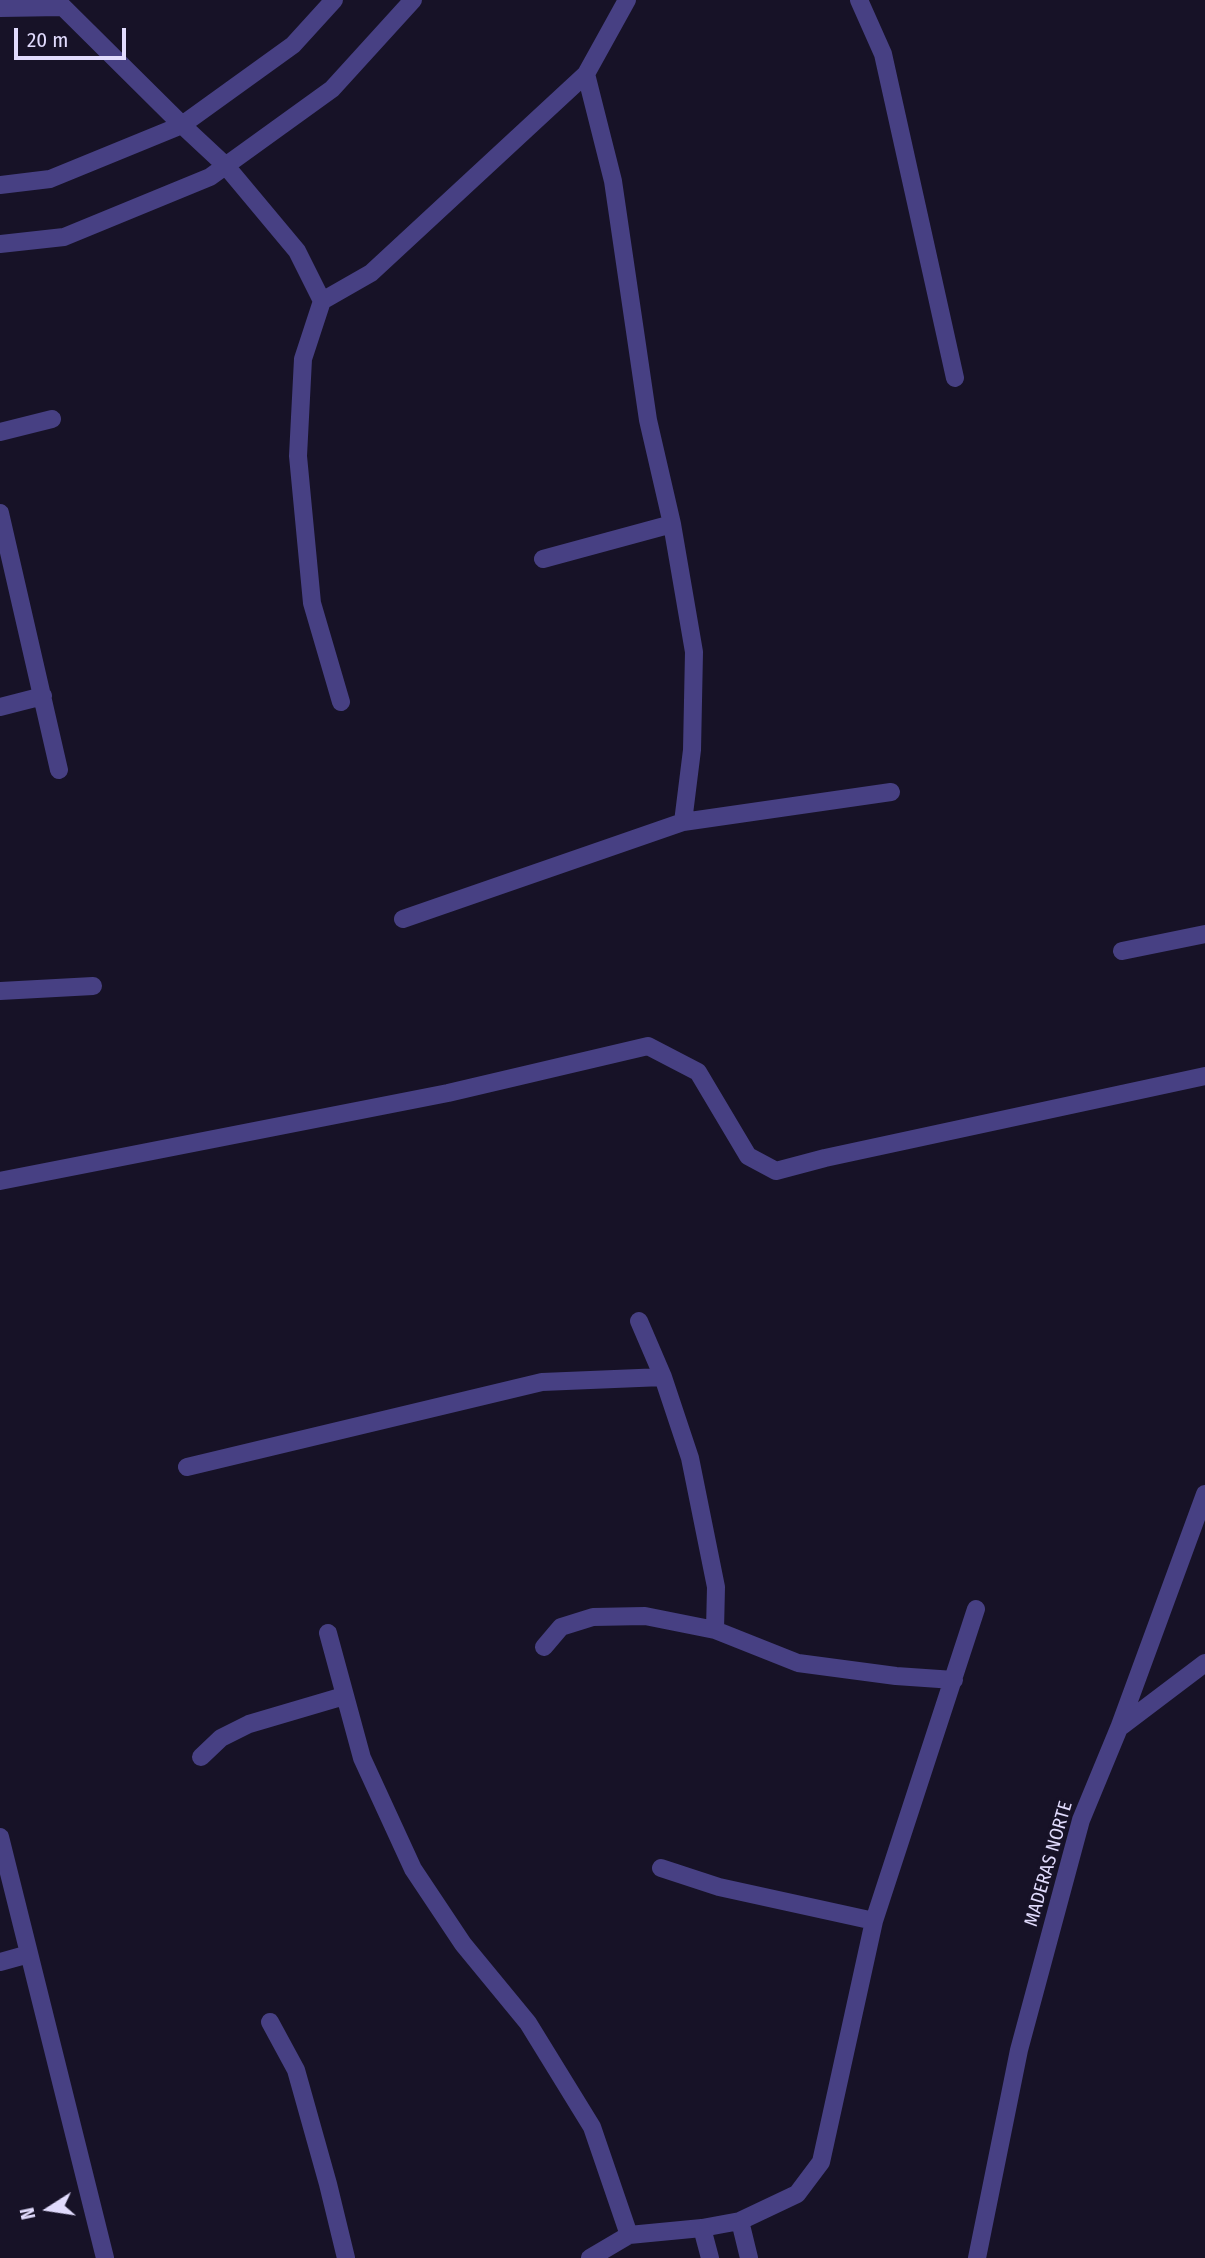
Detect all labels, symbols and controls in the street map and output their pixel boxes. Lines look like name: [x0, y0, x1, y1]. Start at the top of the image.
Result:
scale bar: [18, 14, 130, 58]
text: 20 m: [27, 27, 68, 53]
street label: MADERAS NORTE: [1020, 1799, 1078, 1929]
north arrow: [14, 2174, 84, 2244]
text: N: [16, 2206, 40, 2221]

